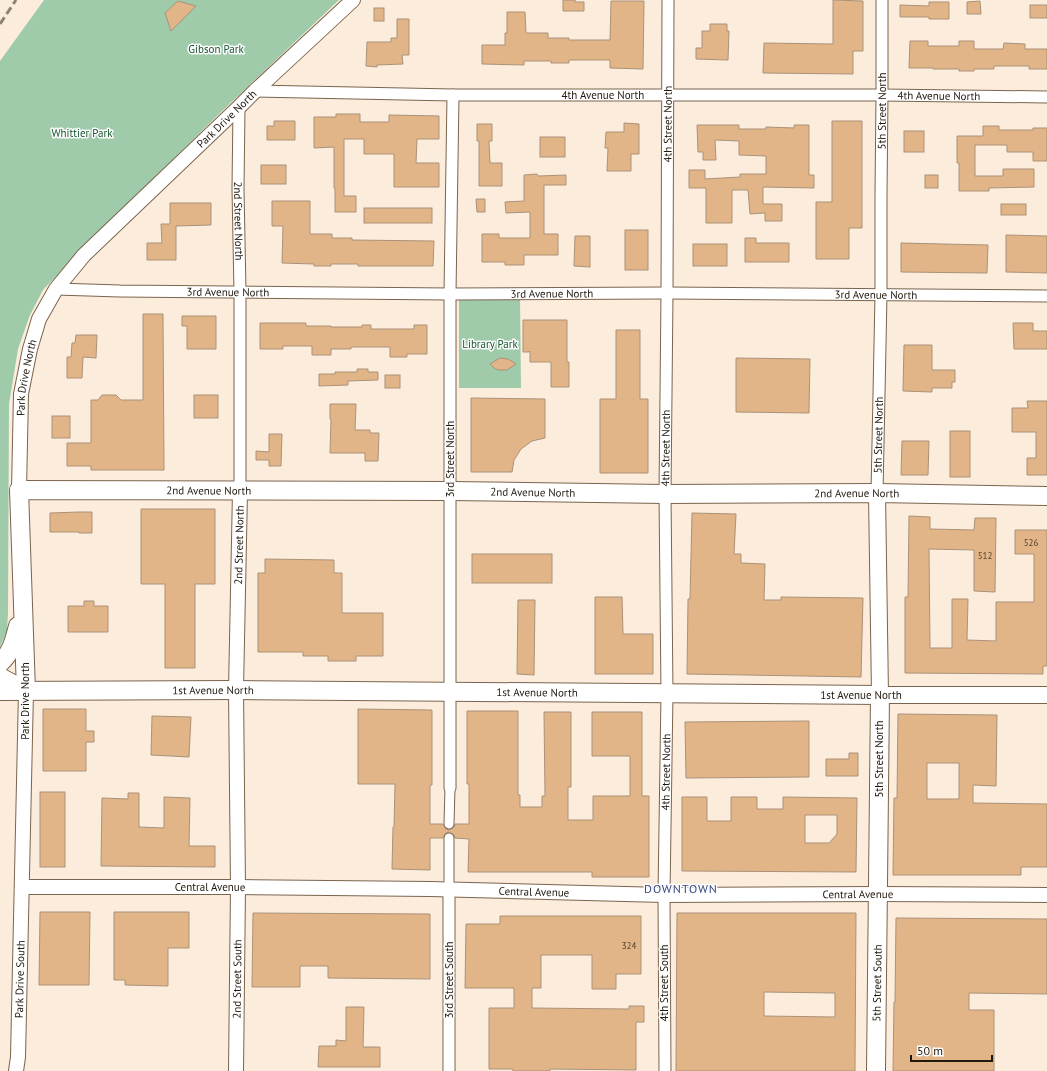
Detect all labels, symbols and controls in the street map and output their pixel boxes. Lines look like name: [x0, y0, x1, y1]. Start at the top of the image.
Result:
park label: Gibson Park: [188, 42, 244, 56]
street label: 5th Street North: [874, 73, 889, 150]
street label: 4th Street North: [660, 86, 675, 163]
street label: Park Drive North: [194, 87, 259, 151]
street label: 4th Avenue North: [562, 88, 644, 102]
street label: 4th Avenue North: [897, 88, 980, 103]
park label: Whittier Park: [52, 126, 113, 140]
street label: 2nd Street North: [231, 181, 246, 261]
street label: 3rd Avenue North: [187, 285, 269, 299]
street label: 3rd Avenue North: [511, 286, 593, 301]
street label: 3rd Avenue North: [835, 287, 917, 302]
street label: Park Drive North: [14, 337, 40, 416]
park label: Library Park: [462, 337, 518, 351]
street label: 5th Street North: [870, 396, 886, 474]
street label: 4th Street North: [658, 410, 673, 487]
street label: 3rd Street North: [443, 421, 457, 497]
street label: 2nd Avenue North: [166, 483, 251, 498]
street label: 2nd Avenue North: [490, 485, 575, 500]
street label: 2nd Avenue North: [814, 486, 899, 500]
street label: 2nd Street North: [231, 505, 247, 585]
house number: 526: [1024, 537, 1038, 548]
house number: 512: [978, 550, 992, 561]
street label: Park Drive North: [18, 662, 32, 740]
street label: 1st Avenue North: [172, 683, 254, 697]
street label: 1st Avenue North: [496, 685, 578, 700]
street label: 1st Avenue North: [820, 688, 902, 702]
street label: 5th Street North: [872, 721, 886, 797]
street label: 4th Street North: [658, 733, 673, 811]
street label: Central Avenue: [175, 880, 246, 894]
district label: DOWNTOWN: [644, 881, 718, 896]
street label: Central Avenue: [498, 884, 570, 900]
street label: Central Avenue: [823, 887, 894, 901]
street label: 2nd Street South: [230, 939, 244, 1019]
street label: Park Drive South: [12, 940, 28, 1018]
house number: 324: [622, 940, 636, 951]
street label: 3rd Street South: [442, 941, 456, 1019]
street label: 4th Street South: [657, 944, 671, 1022]
street label: 5th Street South: [869, 944, 885, 1022]
scale bar: [911, 1037, 992, 1063]
text: 50 m: [917, 1043, 943, 1058]

